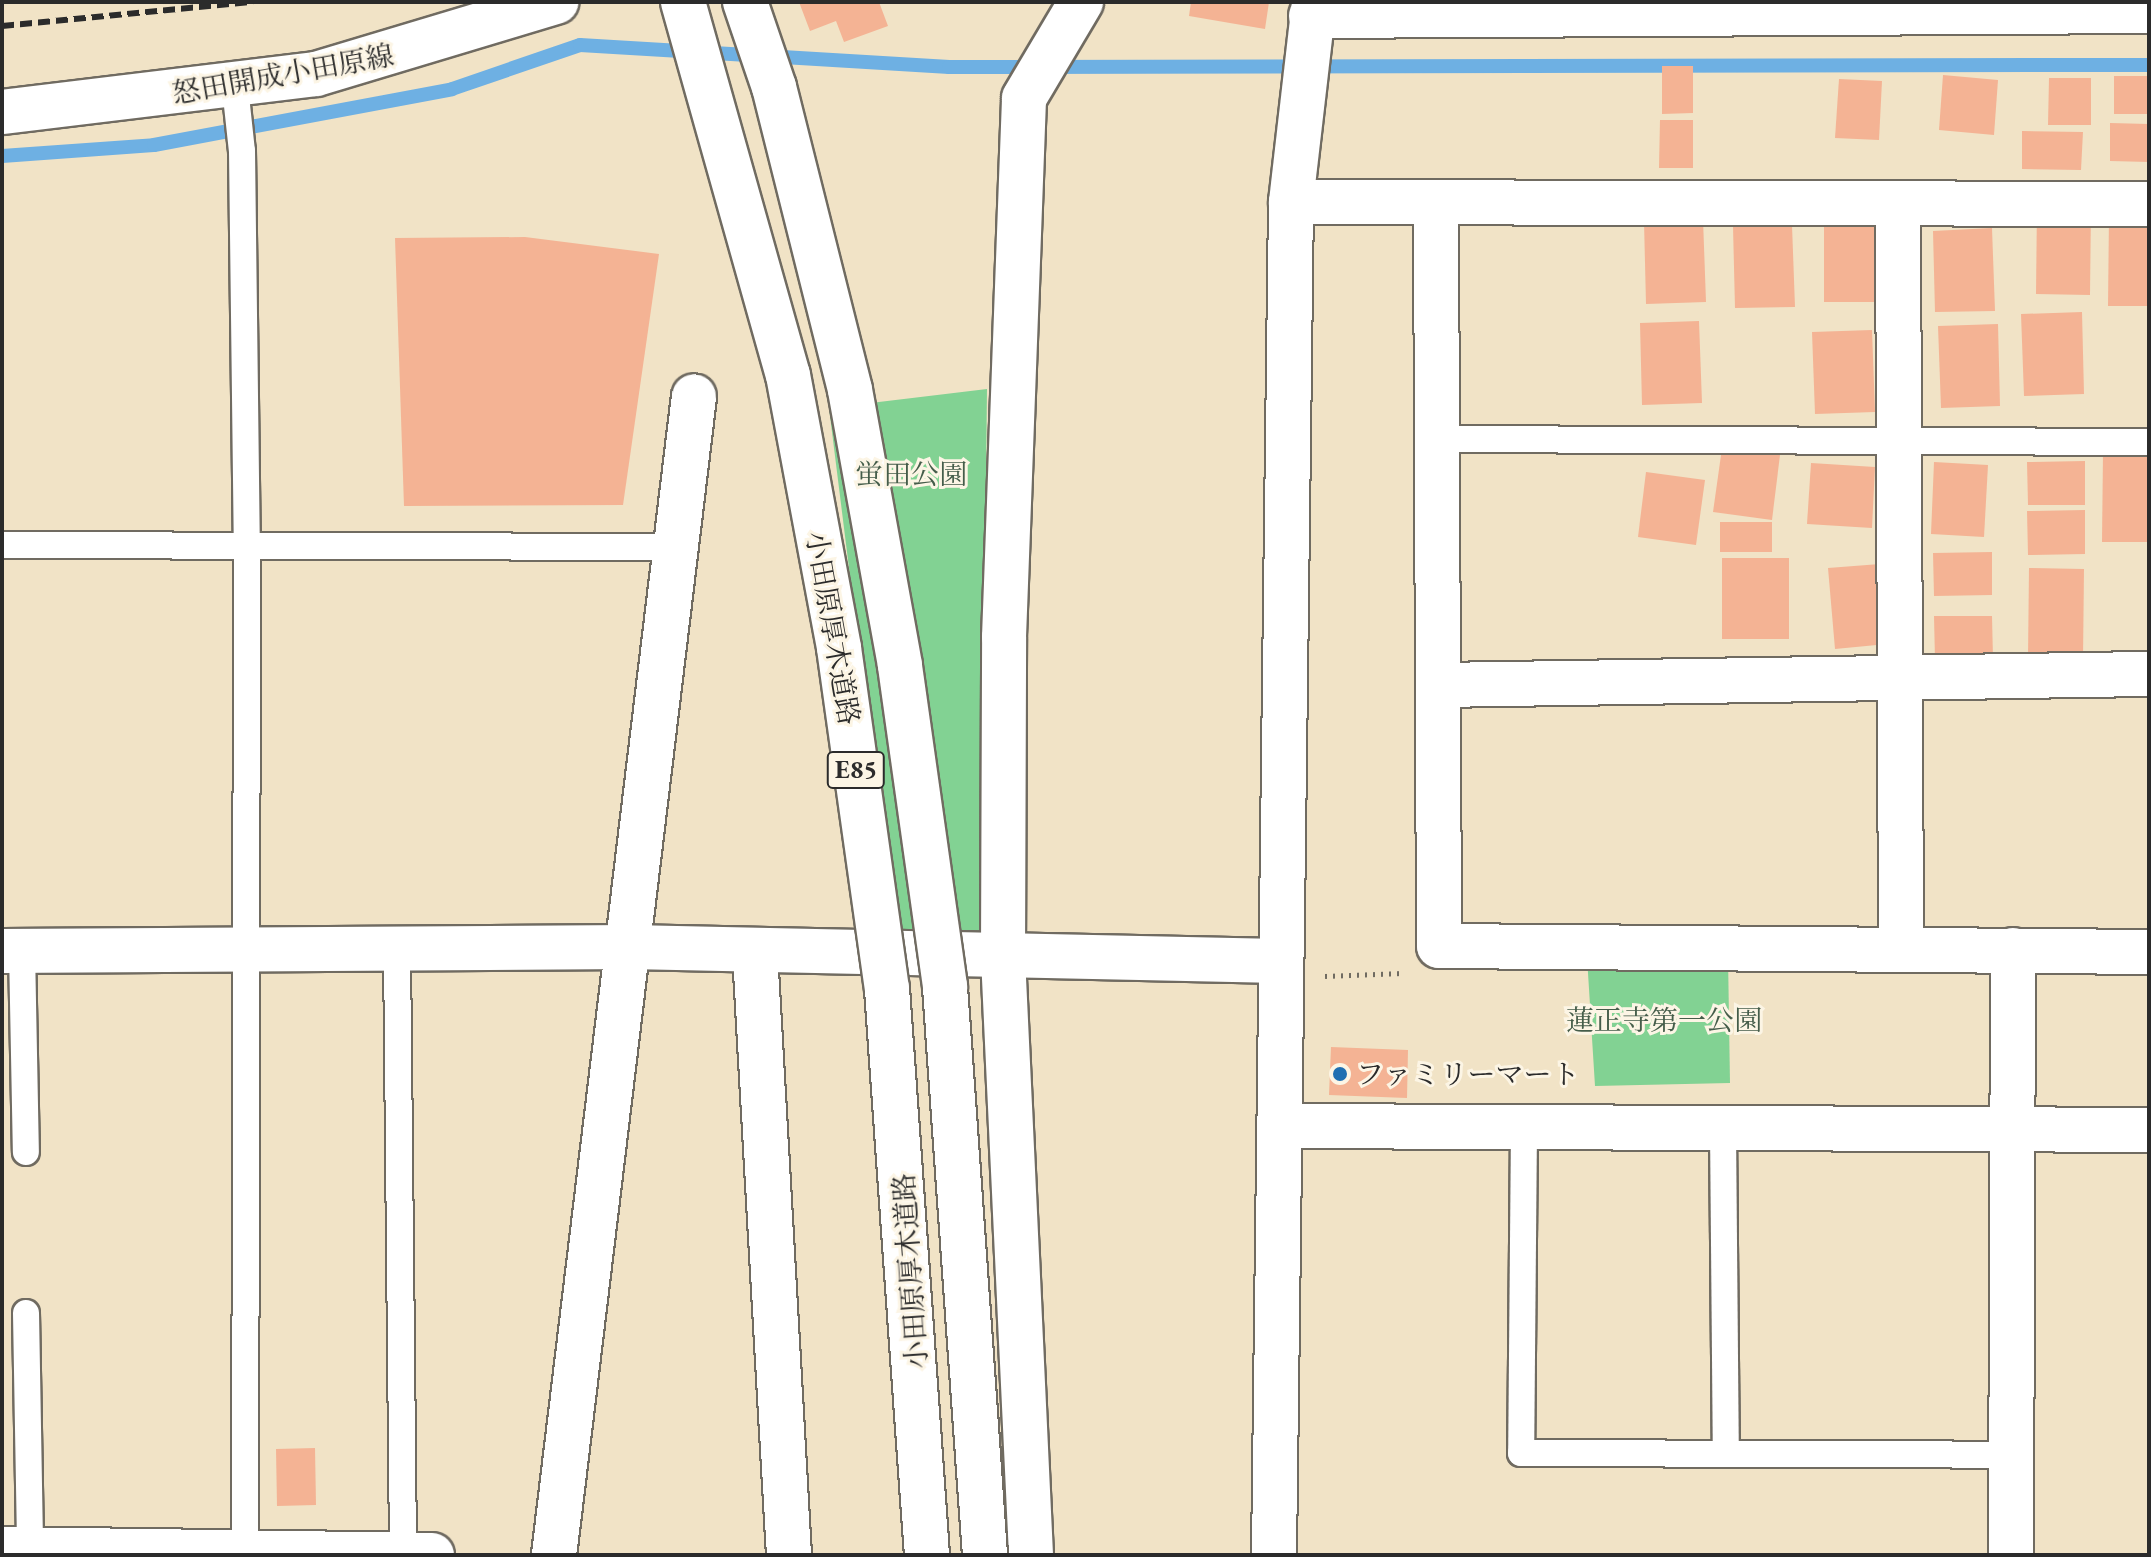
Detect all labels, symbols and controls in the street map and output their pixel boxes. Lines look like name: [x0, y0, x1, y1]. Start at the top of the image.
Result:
street label: 怒田開成小田原線: [170, 38, 396, 110]
park label: 蛍田公園: [855, 457, 967, 491]
street label: 小田原厚木道路: [799, 529, 867, 727]
road number: E85: [826, 748, 886, 792]
park label: 蓮正寺第一公園: [1566, 1003, 1762, 1037]
place label: ファミリーマート: [1356, 1057, 1580, 1091]
marker: ファミリーマート: [1331, 1065, 1349, 1083]
street label: 小田原厚木道路: [886, 1172, 934, 1370]

